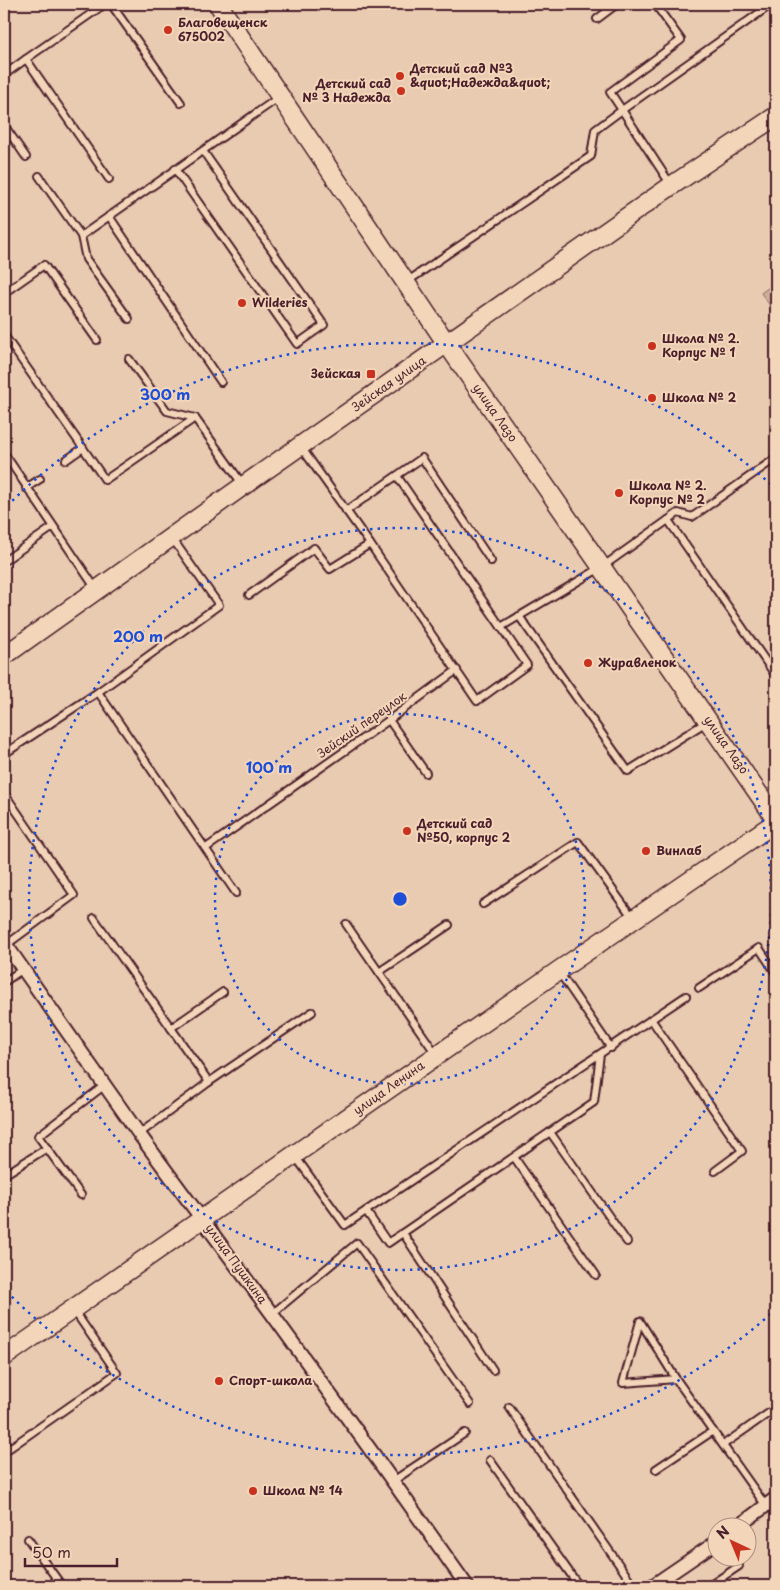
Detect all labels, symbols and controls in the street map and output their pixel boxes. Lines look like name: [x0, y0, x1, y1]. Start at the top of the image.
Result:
place label: Благовещенск 675002: [178, 13, 268, 45]
marker: Благовещенск 675002: [162, 24, 174, 36]
place label: Детский сад №3 &quot;Надежда&quot;: [409, 59, 550, 91]
marker: Детский сад №3 &quot;Надежда&quot;: [394, 70, 406, 82]
place label: Детский сад № 3 Надежда: [302, 74, 392, 106]
marker: Детский сад № 3 Надежда: [395, 85, 407, 97]
place label: Wilderies: [252, 293, 308, 311]
marker: Wilderies: [236, 297, 248, 309]
place label: Школа № 2. Корпус № 1: [662, 329, 740, 361]
marker: Школа № 2. Корпус № 1: [646, 340, 658, 352]
street label: Зейская улица: [348, 351, 429, 415]
place label: Зейская: [310, 364, 361, 382]
marker: Зейская: [365, 368, 377, 380]
street label: улица Лазо: [469, 380, 523, 446]
text: 300 m: [140, 382, 190, 405]
place label: Школа № 2: [662, 388, 737, 406]
marker: Школа № 2: [646, 392, 658, 404]
place label: Школа № 2. Корпус № 2: [629, 476, 707, 508]
marker: Школа № 2. Корпус № 2: [613, 487, 625, 499]
text: 200 m: [113, 624, 163, 647]
place label: Журавленок: [598, 653, 677, 671]
marker: Журавленок: [582, 657, 594, 669]
street label: Зейский переулок: [313, 686, 410, 762]
street label: улица Лазо: [700, 712, 754, 778]
text: 100 m: [246, 755, 292, 778]
place label: Детский сад №50, корпус 2: [416, 814, 511, 846]
marker: Детский сад №50, корпус 2: [401, 825, 413, 837]
place label: Винлаб: [656, 841, 702, 859]
marker: Винлаб: [640, 845, 652, 857]
centre of rings: [391, 890, 409, 908]
street label: улица Ленина: [349, 1056, 428, 1118]
street label: улица Пушкина: [202, 1220, 272, 1308]
place label: Спорт-школа: [229, 1371, 312, 1389]
marker: Спорт-школа: [213, 1375, 225, 1387]
place label: Школа № 14: [263, 1481, 343, 1499]
marker: Школа № 14: [247, 1485, 259, 1497]
north arrow: [708, 1518, 758, 1568]
text: N: [711, 1521, 734, 1544]
scale bar: [25, 1535, 118, 1567]
text: 50 m: [32, 1540, 71, 1563]

